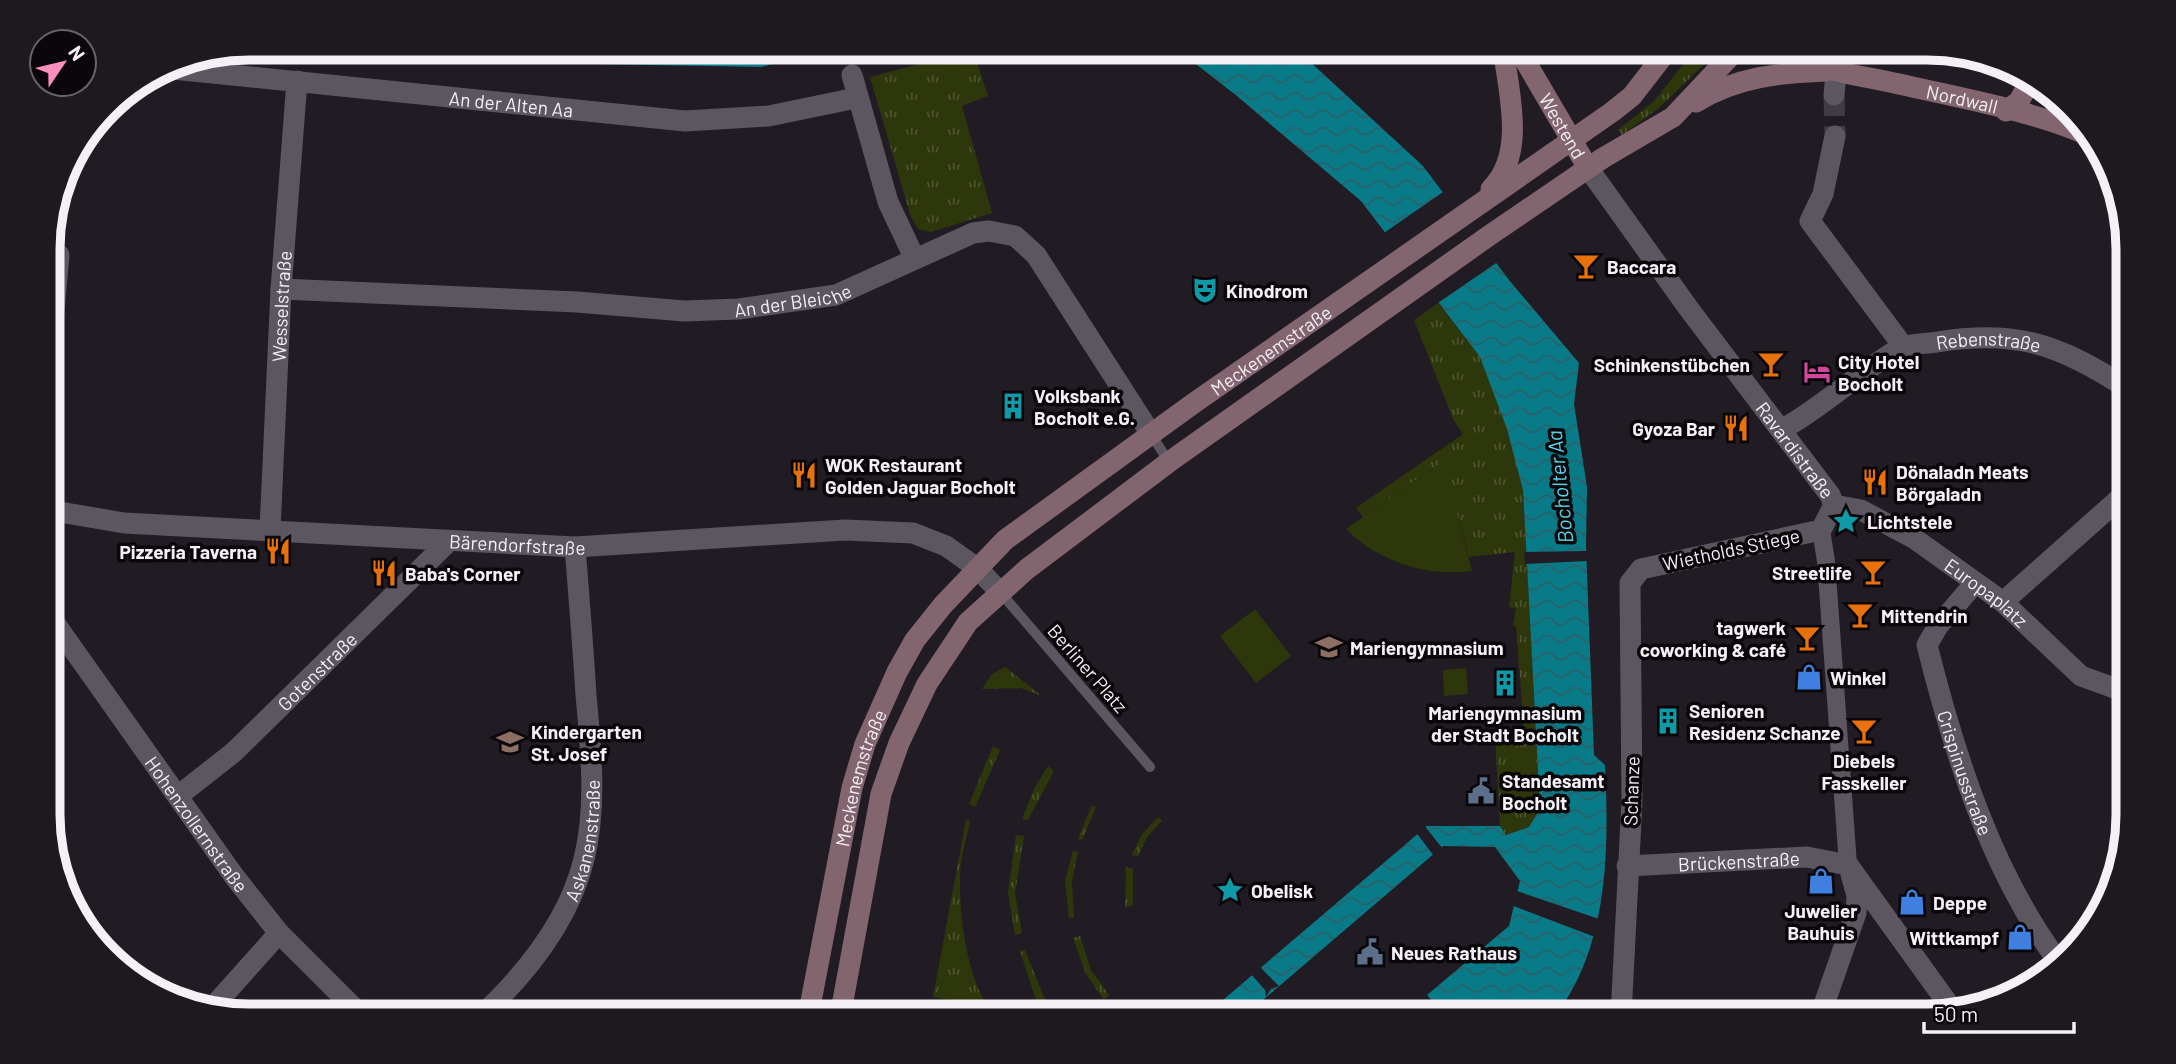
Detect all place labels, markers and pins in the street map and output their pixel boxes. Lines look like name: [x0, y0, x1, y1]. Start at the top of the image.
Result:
bar icon: Baccara: [1571, 251, 1601, 281]
place label: Baccara: [1607, 255, 1676, 278]
theatre icon: Kinodrom: [1190, 275, 1220, 305]
place label: Kinodrom: [1226, 279, 1308, 302]
bar icon: Schinkenstübchen: [1756, 349, 1786, 379]
place label: City Hotel Bocholt: [1838, 350, 1919, 395]
place label: Schinkenstübchen: [1594, 353, 1750, 376]
hotel icon: City Hotel Bocholt: [1802, 357, 1832, 387]
place label: Volksbank Bocholt e.G.: [1034, 384, 1135, 429]
building icon: Volksbank Bocholt e.G.: [998, 391, 1028, 421]
restaurant icon: Gyoza Bar: [1721, 413, 1751, 443]
place label: Gyoza Bar: [1632, 417, 1716, 440]
place label: WOK Restaurant Golden Jaguar Bocholt: [825, 453, 1016, 498]
restaurant icon: WOK Restaurant Golden Jaguar Bocholt: [789, 460, 819, 490]
place label: Dönaladn Meats Börgaladn: [1896, 460, 2029, 505]
restaurant icon: Dönaladn Meats Börgaladn: [1860, 467, 1890, 497]
place icon: Lichtstele: [1831, 506, 1861, 536]
place label: Lichtstele: [1867, 510, 1953, 533]
restaurant icon: Pizzeria Taverna: [263, 536, 293, 566]
place label: Pizzeria Taverna: [119, 540, 257, 563]
bar icon: Streetlife: [1858, 557, 1888, 587]
restaurant icon: Baba's Corner: [369, 558, 399, 588]
place label: Streetlife: [1772, 561, 1852, 584]
place label: Baba's Corner: [405, 562, 521, 585]
bar icon: Mittendrin: [1845, 600, 1875, 630]
place label: Mittendrin: [1881, 604, 1968, 627]
place label: tagwerk coworking & café: [1640, 616, 1786, 661]
bar icon: tagwerk coworking & café: [1792, 623, 1822, 653]
school or university icon: Mariengymnasium: [1314, 632, 1344, 662]
place label: Mariengymnasium: [1350, 636, 1504, 659]
shop icon: Winkel: [1794, 662, 1824, 692]
place label: Winkel: [1830, 666, 1886, 689]
building icon: Mariengymnasium der Stadt Bocholt: [1490, 668, 1520, 698]
place label: Senioren Residenz Schanze: [1689, 699, 1841, 744]
place label: Mariengymnasium der Stadt Bocholt: [1428, 701, 1582, 746]
building icon: Senioren Residenz Schanze: [1653, 706, 1683, 736]
bar icon: Diebels Fasskeller: [1849, 716, 1879, 746]
place label: Kindergarten St. Josef: [531, 720, 642, 765]
school or university icon: Kindergarten St. Josef: [495, 727, 525, 757]
place label: Diebels Fasskeller: [1821, 749, 1907, 794]
place label: Standesamt Bocholt: [1502, 769, 1605, 814]
public building icon: Standesamt Bocholt: [1466, 776, 1496, 806]
shop icon: Juwelier Bauhuis: [1806, 866, 1836, 896]
place icon: Obelisk: [1215, 875, 1245, 905]
place label: Obelisk: [1251, 879, 1313, 902]
shop icon: Deppe: [1897, 887, 1927, 917]
place label: Deppe: [1933, 891, 1987, 914]
place label: Juwelier Bauhuis: [1784, 899, 1858, 944]
shop icon: Wittkampf: [2005, 922, 2035, 952]
place label: Wittkampf: [1909, 926, 1999, 949]
public building icon: Neues Rathaus: [1355, 937, 1385, 967]
place label: Neues Rathaus: [1391, 941, 1517, 964]

